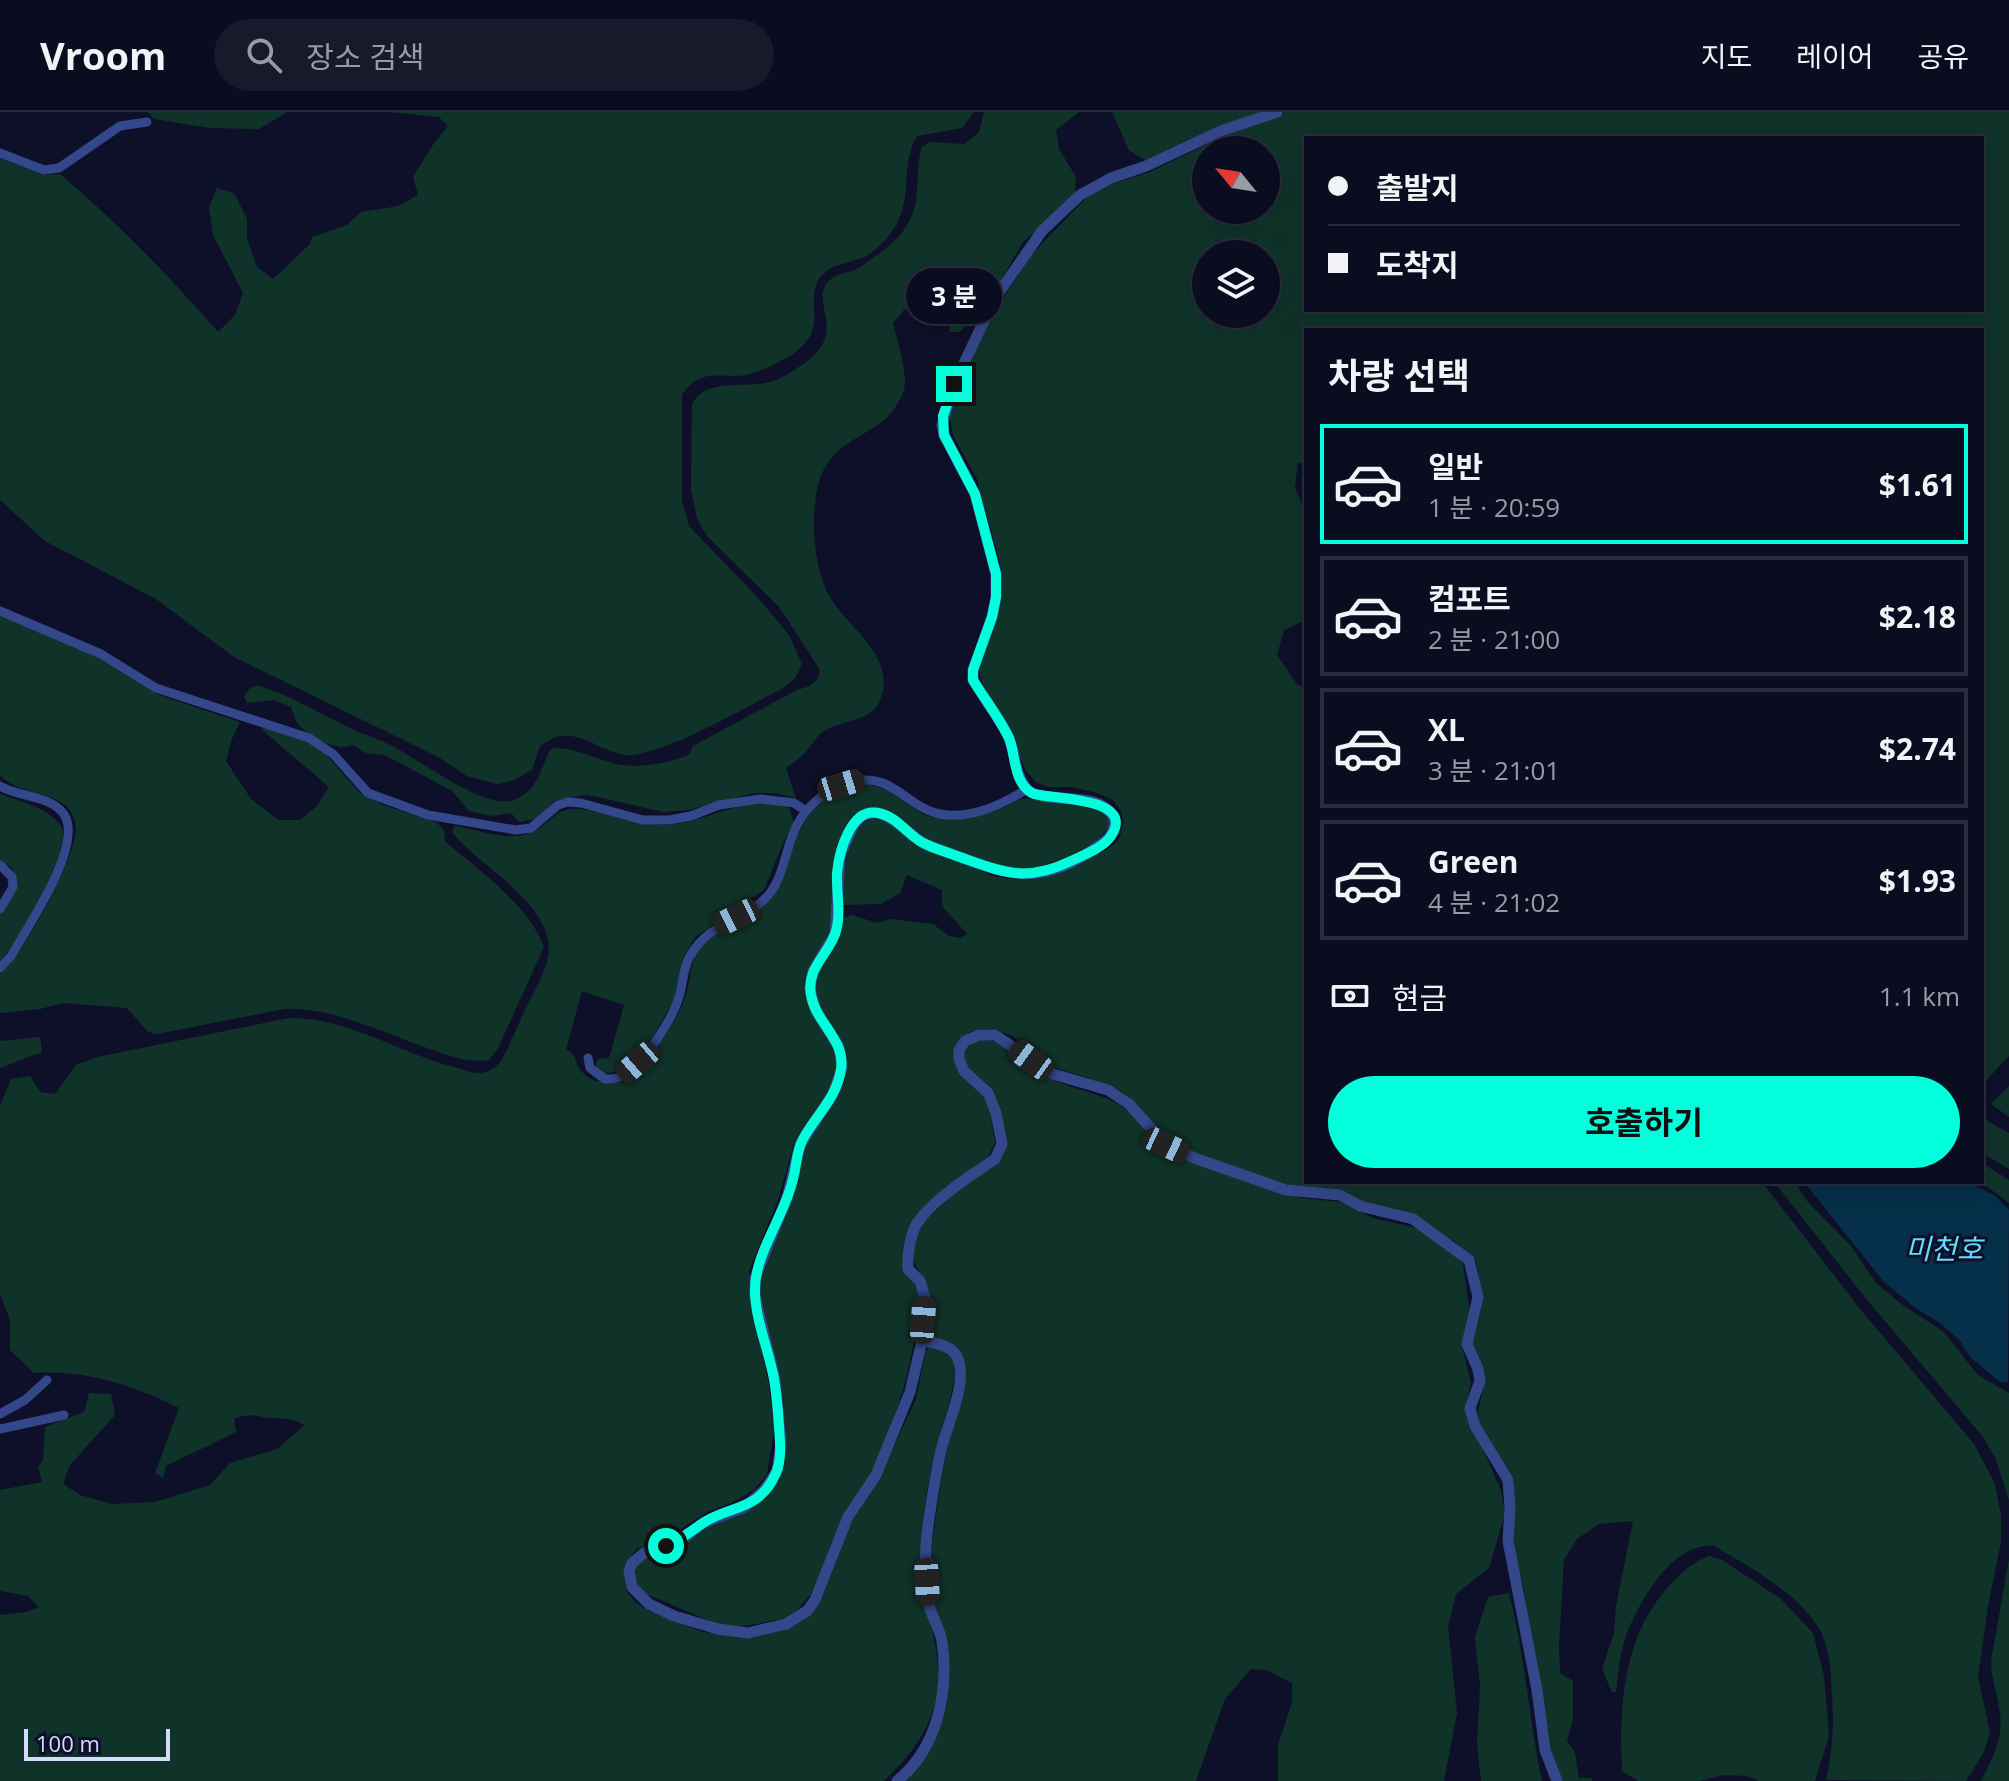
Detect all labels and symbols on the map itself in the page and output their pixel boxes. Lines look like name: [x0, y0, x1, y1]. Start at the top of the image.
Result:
north arrow: [1192, 136, 1280, 224]
callout: 3 분: [906, 268, 1002, 324]
route end: [936, 366, 972, 402]
car: [815, 767, 867, 803]
car: [709, 896, 763, 938]
car: [1005, 1036, 1057, 1084]
car: [612, 1037, 664, 1087]
car: [1139, 1124, 1193, 1166]
water label: 미천호: [1905, 1229, 1985, 1267]
car: [909, 1295, 937, 1345]
route start: [648, 1528, 684, 1564]
car: [914, 1557, 940, 1607]
scale bar: [24, 1725, 170, 1761]

